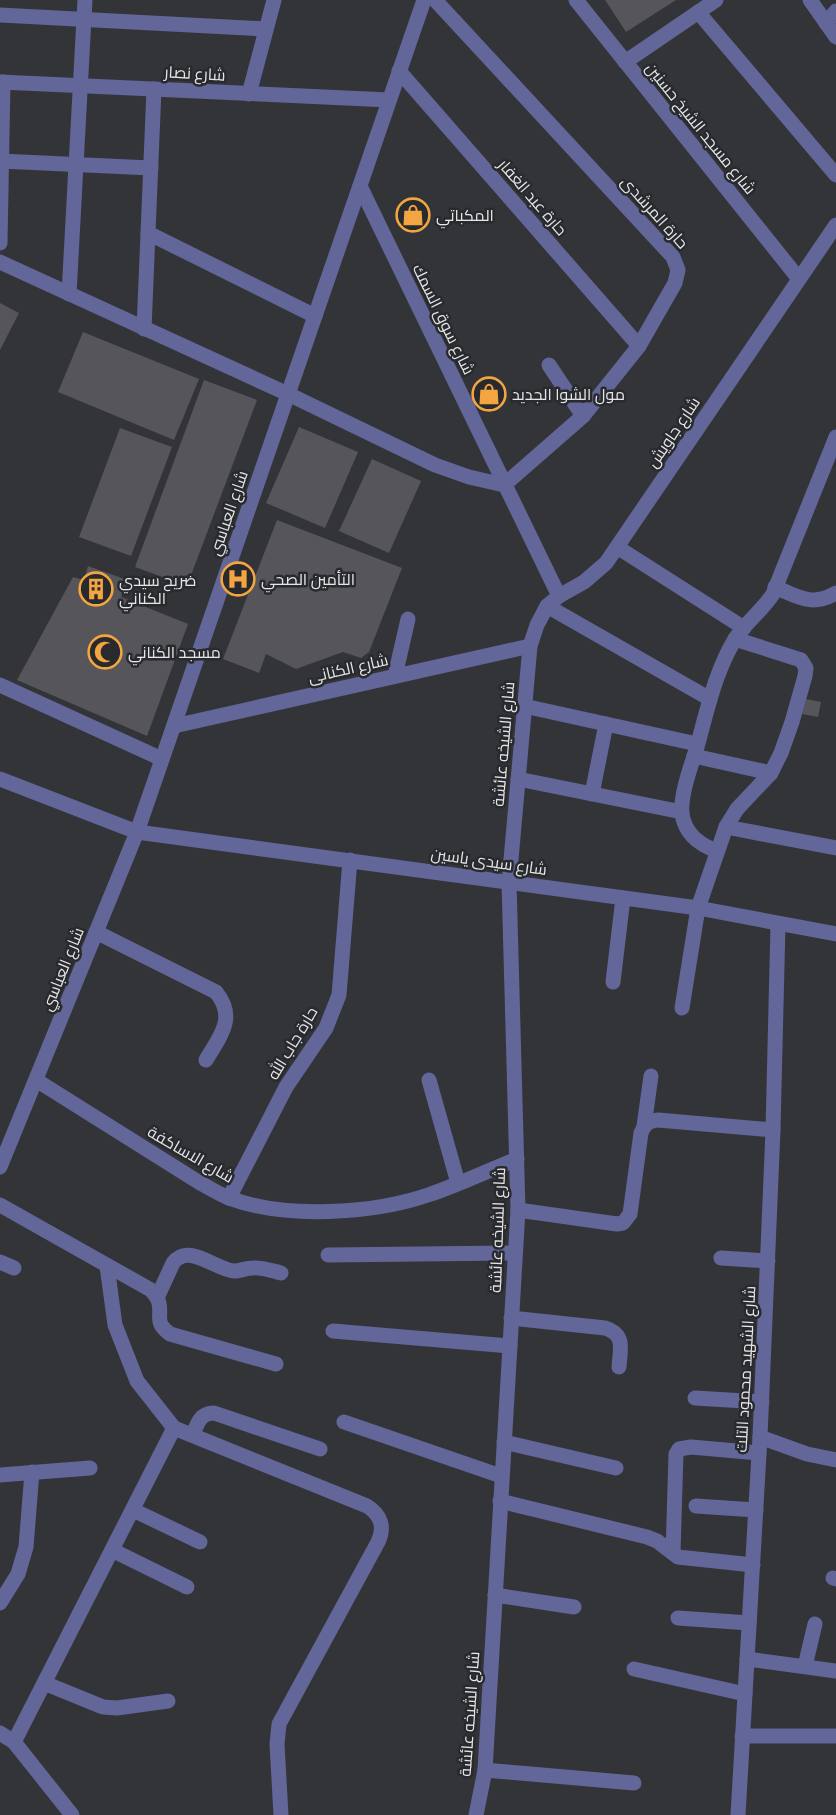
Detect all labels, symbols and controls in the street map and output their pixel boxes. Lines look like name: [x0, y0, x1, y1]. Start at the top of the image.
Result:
street label: شارع مسجد الشيخ حسنين: [640, 59, 760, 199]
street label: شارع نصار: [163, 62, 226, 87]
street label: حارة عبد الغفار: [493, 155, 571, 240]
street label: حارة المرشدى: [616, 172, 692, 253]
shop icon: المكباتي: [395, 197, 431, 233]
place label: المكباتي: [436, 206, 494, 229]
street label: شارع سوق السمك: [407, 261, 479, 378]
shop icon: مول الشوا الجديد: [471, 376, 507, 412]
place label: مول الشوا الجديد: [512, 385, 625, 405]
street label: شارع جاويش: [643, 393, 706, 472]
street label: شارع العباسي: [205, 468, 255, 559]
hospital icon: التأمين الصحي: [220, 561, 256, 597]
place label: التأمين الصحي: [261, 570, 355, 593]
building icon: ضريح سيدي الكناني: [78, 571, 114, 607]
place label: ضريح سيدي الكناني: [119, 571, 196, 612]
mosque icon: مسجد الكناني: [87, 634, 123, 670]
place label: مسجد الكناني: [128, 643, 221, 666]
street label: شارع الكنانى: [306, 650, 390, 689]
street label: شارع الشيخه عائشة: [489, 681, 520, 808]
street label: شارع سيدى ياسين: [429, 844, 548, 881]
street label: شارع العباسي: [37, 925, 91, 1015]
street label: حارة جاب الله: [262, 1003, 322, 1084]
street label: شارع الاساكفة: [143, 1122, 237, 1189]
street label: شارع الشيخه عائشة: [486, 1167, 511, 1293]
street label: شارع الشهيد محمود التلت: [732, 1285, 761, 1453]
street label: شارع الشيخه عائشة: [456, 1651, 485, 1777]

